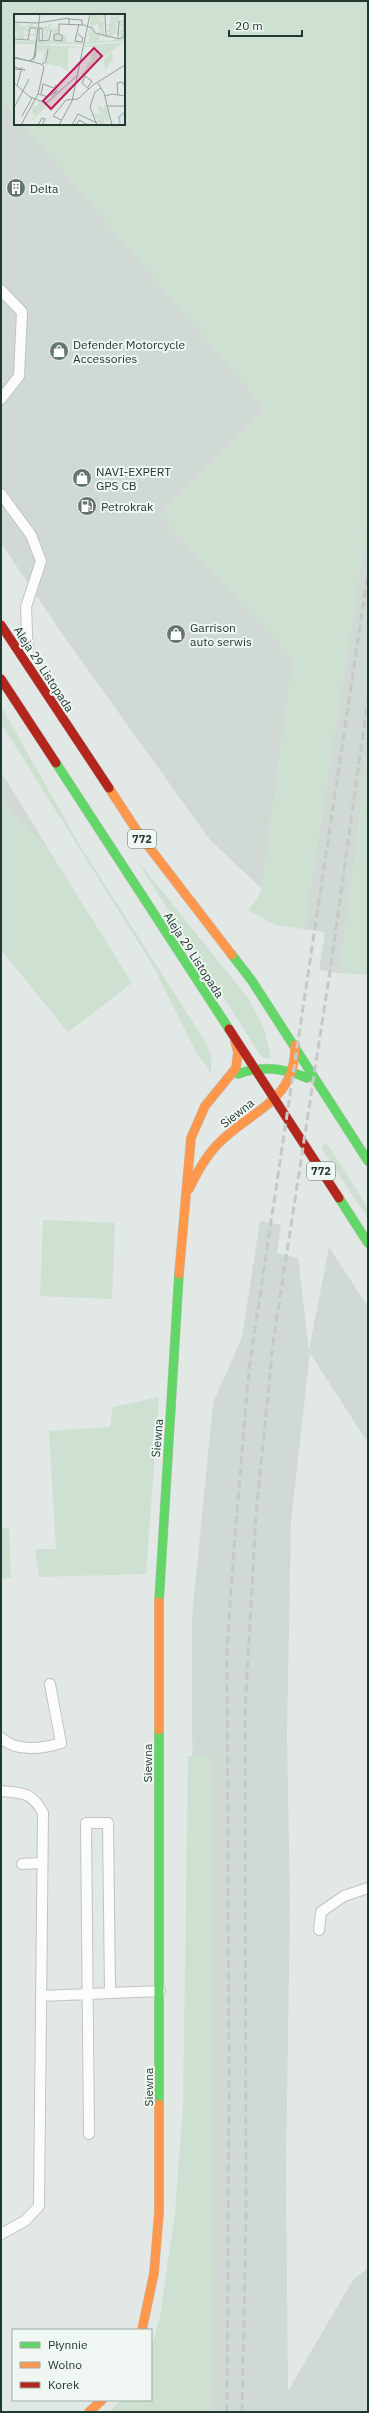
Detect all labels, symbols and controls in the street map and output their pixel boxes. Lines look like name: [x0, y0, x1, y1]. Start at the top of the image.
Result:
scale bar: [229, 12, 302, 38]
inset map: [14, 14, 125, 125]
text: 20 m: [235, 18, 263, 33]
building icon: Delta: [5, 177, 27, 199]
place label: Delta: [30, 181, 59, 196]
place label: Defender Motorcycle Accessories: [73, 337, 186, 366]
shop icon: Defender Motorcycle Accessories: [48, 340, 70, 362]
place label: NAVI-EXPERT GPS CB: [96, 464, 171, 493]
shop icon: NAVI-EXPERT GPS CB: [71, 467, 93, 489]
fuel station icon: Petrokrak: [76, 495, 98, 517]
place label: Petrokrak: [101, 499, 154, 514]
place label: Garrison auto serwis: [190, 620, 252, 649]
street label: Aleja 29 Listopada: [11, 623, 78, 715]
shop icon: Garrison auto serwis: [165, 623, 187, 645]
road number: 772: [128, 830, 156, 848]
street label: Aleja 29 Listopada: [161, 909, 228, 1001]
street label: Siewna: [217, 1095, 257, 1131]
road number: 772: [307, 1162, 335, 1180]
street label: Siewna: [148, 1417, 166, 1458]
street label: Siewna: [140, 1743, 155, 1782]
street label: Siewna: [141, 2067, 156, 2106]
legend: [12, 2329, 152, 2401]
text: Płynnie: [48, 2337, 88, 2352]
text: Wolno: [48, 2357, 82, 2372]
text: Korek: [48, 2377, 80, 2392]

